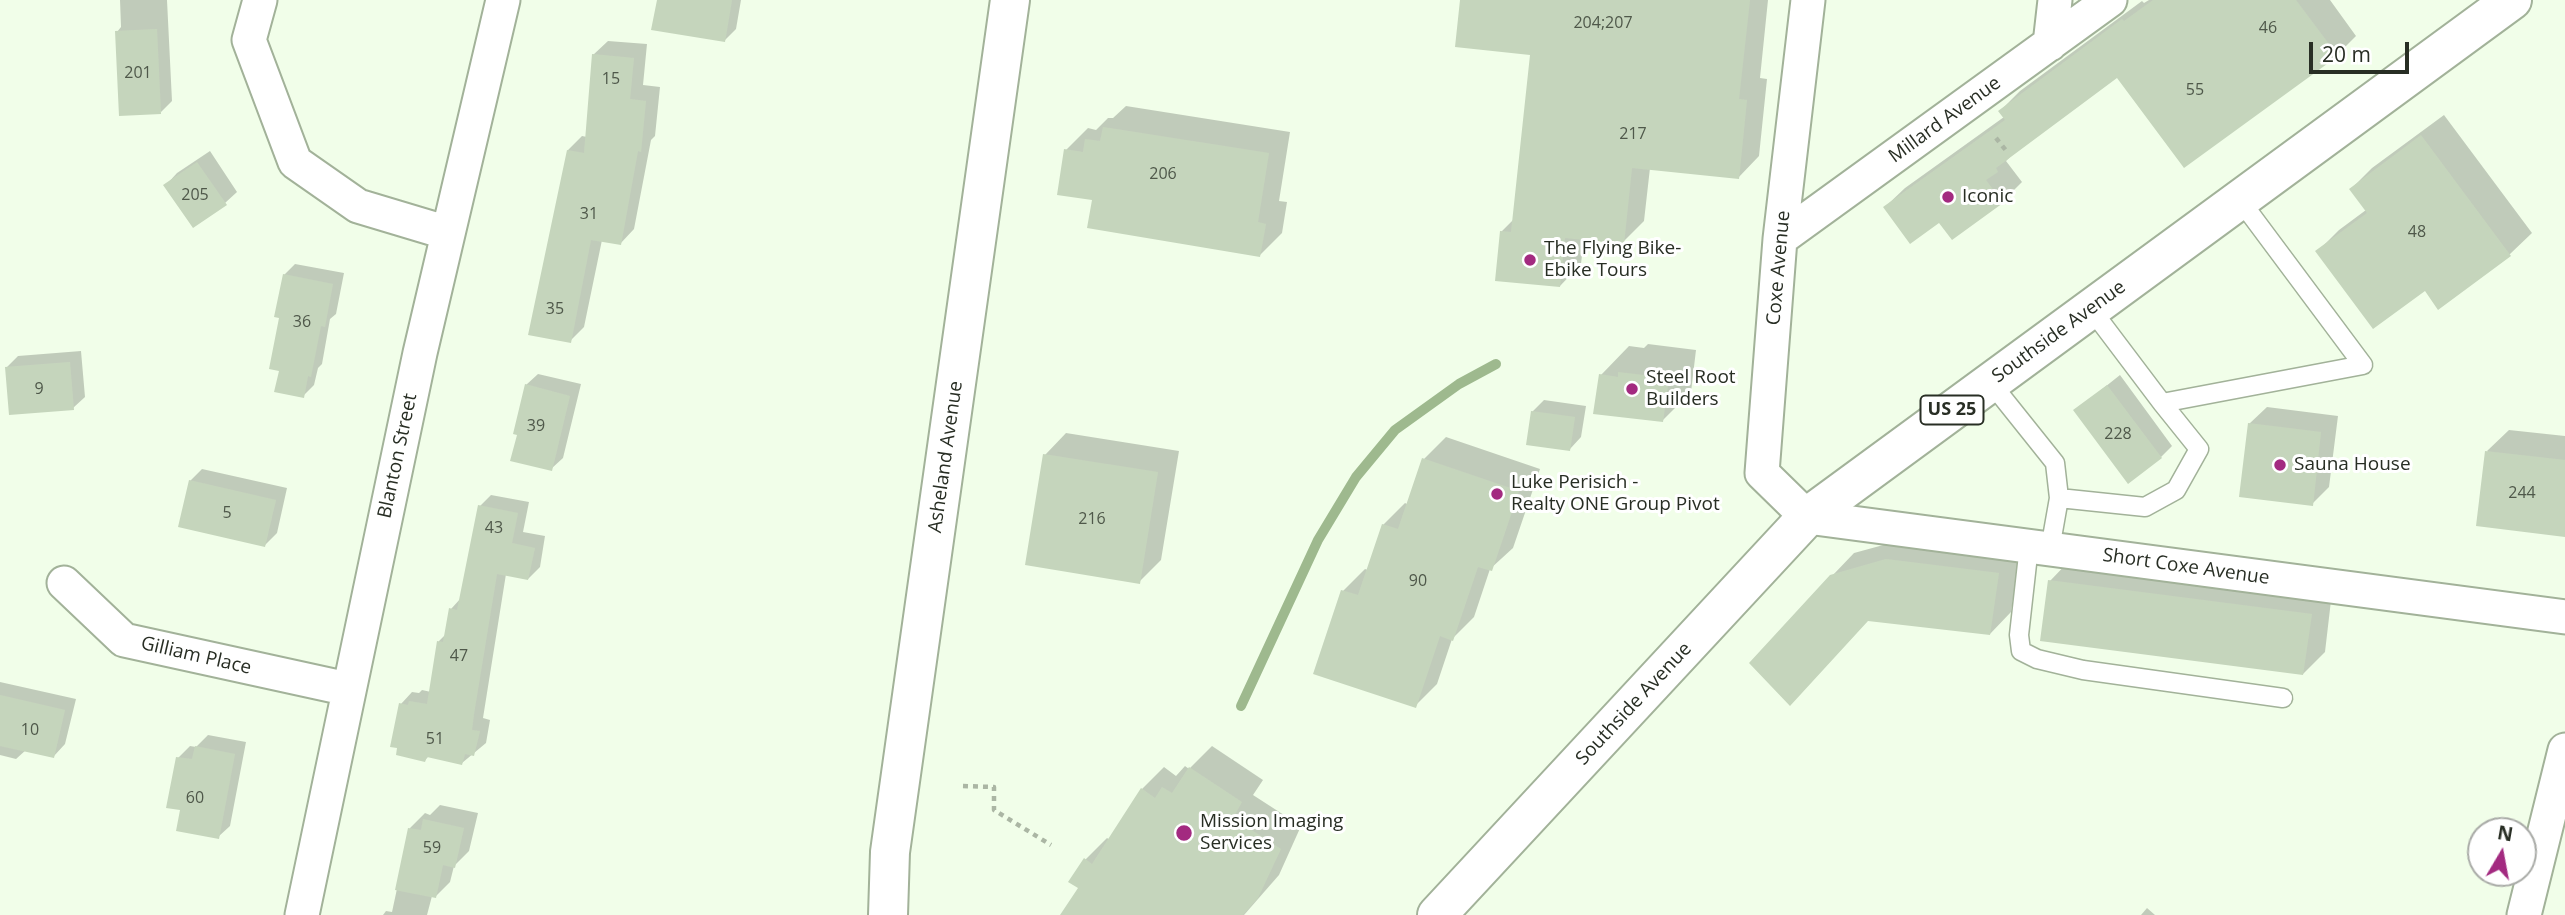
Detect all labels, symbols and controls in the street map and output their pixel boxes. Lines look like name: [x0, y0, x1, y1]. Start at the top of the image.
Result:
house number: 204;207: [1573, 13, 1633, 33]
house number: 46: [2259, 18, 2277, 38]
scale bar: [2313, 28, 2413, 72]
text: 20 m: [2322, 40, 2371, 68]
house number: 201: [124, 63, 152, 83]
house number: 15: [602, 69, 620, 89]
street label: Millard Avenue: [1885, 72, 2005, 168]
house number: 55: [2186, 80, 2204, 100]
house number: 217: [1619, 124, 1647, 144]
house number: 206: [1149, 164, 1177, 184]
house number: 205: [181, 185, 209, 205]
place label: Iconic: [1962, 186, 2013, 208]
marker: Iconic: [1940, 189, 1956, 205]
house number: 31: [580, 204, 598, 224]
street label: Coxe Avenue: [1763, 210, 1795, 326]
house number: 48: [2408, 222, 2426, 242]
place label: The Flying Bike- Ebike Tours: [1544, 238, 1681, 282]
marker: The Flying Bike- Ebike Tours: [1522, 252, 1538, 268]
street label: Southside Avenue: [1988, 276, 2130, 388]
house number: 35: [546, 299, 564, 319]
house number: 36: [293, 312, 311, 332]
place label: Steel Root Builders: [1646, 367, 1736, 411]
house number: 9: [34, 379, 44, 399]
street label: Asheland Avenue: [924, 380, 968, 534]
marker: Steel Root Builders: [1624, 381, 1640, 397]
street label: Blanton Street: [374, 391, 422, 521]
road number: US 25: [1920, 396, 1983, 424]
house number: 39: [527, 416, 545, 436]
house number: 228: [2104, 424, 2132, 444]
place label: Sauna House: [2294, 454, 2411, 476]
marker: Sauna House: [2272, 457, 2288, 473]
place label: Luke Perisich - Realty ONE Group Pivot: [1511, 472, 1720, 516]
house number: 244: [2508, 483, 2536, 503]
marker: Luke Perisich - Realty ONE Group Pivot: [1489, 486, 1505, 502]
house number: 5: [222, 503, 232, 523]
house number: 216: [1078, 509, 1106, 529]
house number: 43: [485, 518, 503, 538]
street label: Short Coxe Avenue: [2101, 544, 2271, 590]
house number: 90: [1409, 571, 1427, 591]
street label: Gilliam Place: [139, 632, 253, 680]
street label: Southside Avenue: [1571, 638, 1697, 770]
house number: 47: [450, 646, 468, 666]
house number: 10: [21, 720, 39, 740]
house number: 51: [426, 729, 444, 749]
house number: 60: [186, 788, 204, 808]
place label: Mission Imaging Services: [1200, 811, 1343, 855]
north arrow: [2467, 817, 2537, 887]
text: N: [2495, 819, 2515, 847]
marker: Mission Imaging Services: [1174, 823, 1194, 843]
house number: 59: [423, 838, 441, 858]

